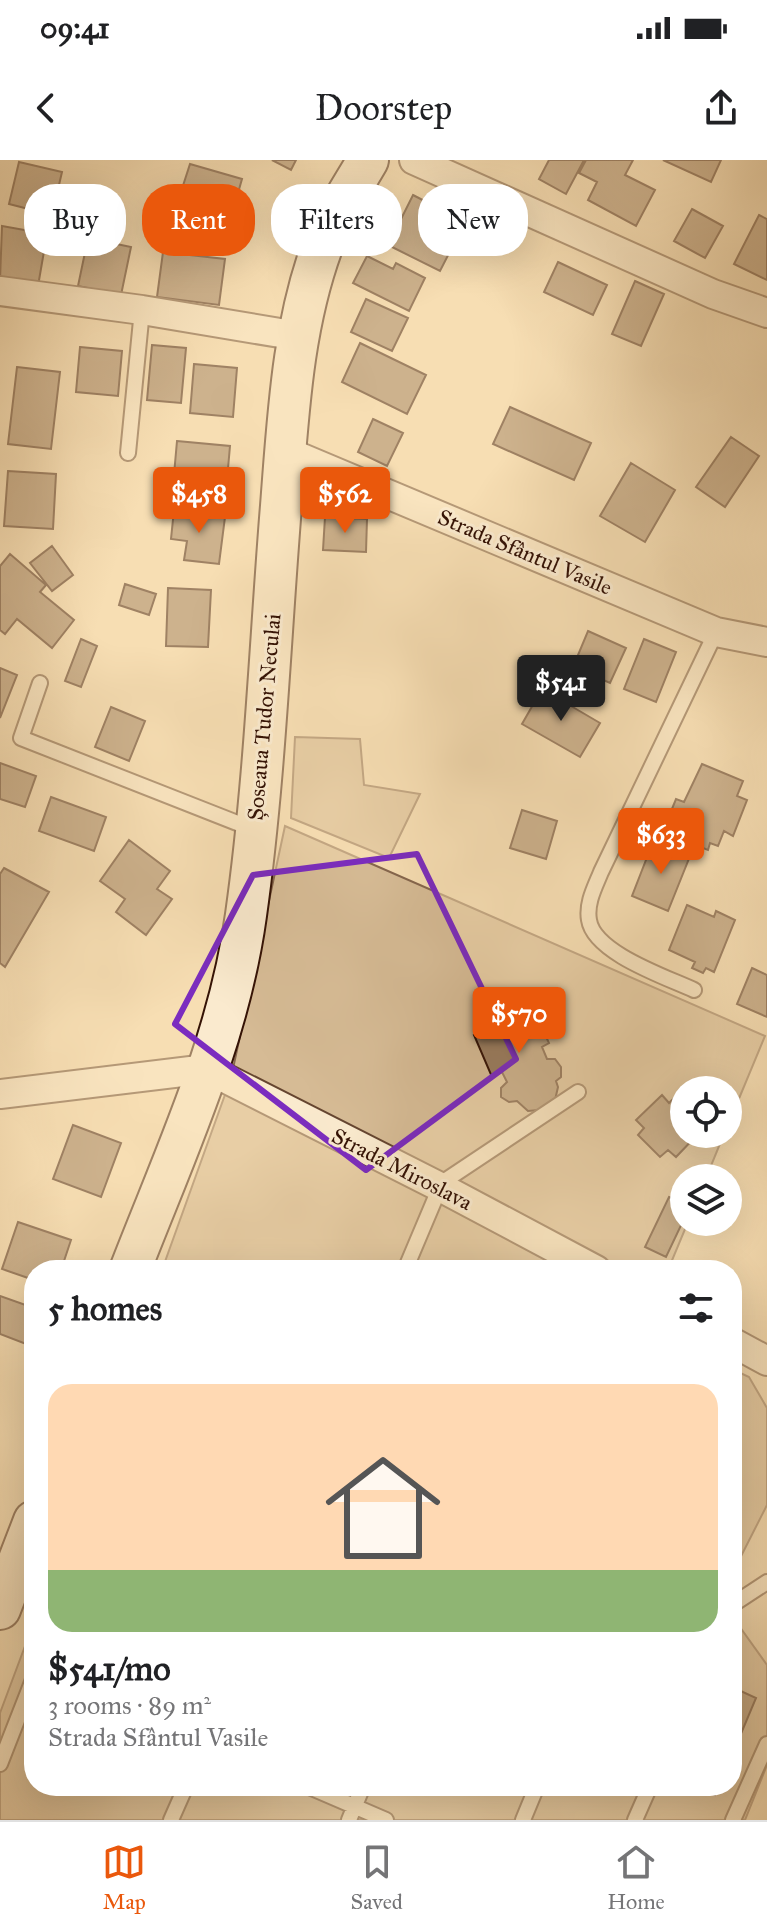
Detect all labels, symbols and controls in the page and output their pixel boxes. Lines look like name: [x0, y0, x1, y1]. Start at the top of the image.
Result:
text: 09:41: [40, 10, 110, 46]
icon: back: [24, 86, 68, 130]
text: Doorstep: [315, 86, 452, 130]
icon: share: [699, 86, 743, 130]
chip: Buy: [24, 184, 126, 256]
chip: Rent: [142, 184, 255, 256]
chip: Filters: [271, 184, 402, 256]
chip: New: [418, 184, 528, 256]
pin: $458: [152, 467, 246, 535]
pin: $562: [298, 467, 392, 535]
text: $458: [171, 477, 227, 509]
text: $562: [318, 477, 372, 509]
street label: Strada Sfântul Vasile: [434, 503, 616, 601]
street label: Șoseaua Tudor Neculai: [242, 612, 286, 822]
pin: $541: [514, 655, 608, 723]
text: $541: [535, 665, 587, 697]
pin: $633: [614, 808, 708, 876]
text: $633: [636, 818, 686, 850]
pin: $570: [472, 987, 566, 1055]
text: $570: [491, 997, 547, 1029]
map controls: [670, 1076, 742, 1236]
button: locate: [670, 1076, 742, 1148]
street label: Strada Miroslava: [327, 1122, 477, 1216]
button: layers: [670, 1164, 742, 1236]
icon: filters: [674, 1286, 718, 1330]
text: 5 homes: [48, 1288, 162, 1329]
icon: home: [311, 1436, 455, 1580]
text: $541/mo: [48, 1648, 171, 1689]
text: 3 rooms · 89 m²: [48, 1689, 211, 1721]
text: Strada Sfântul Vasile: [48, 1721, 268, 1753]
tab: Map: [102, 1840, 146, 1915]
tab: Saved: [351, 1840, 403, 1915]
tab: Home: [607, 1840, 665, 1915]

